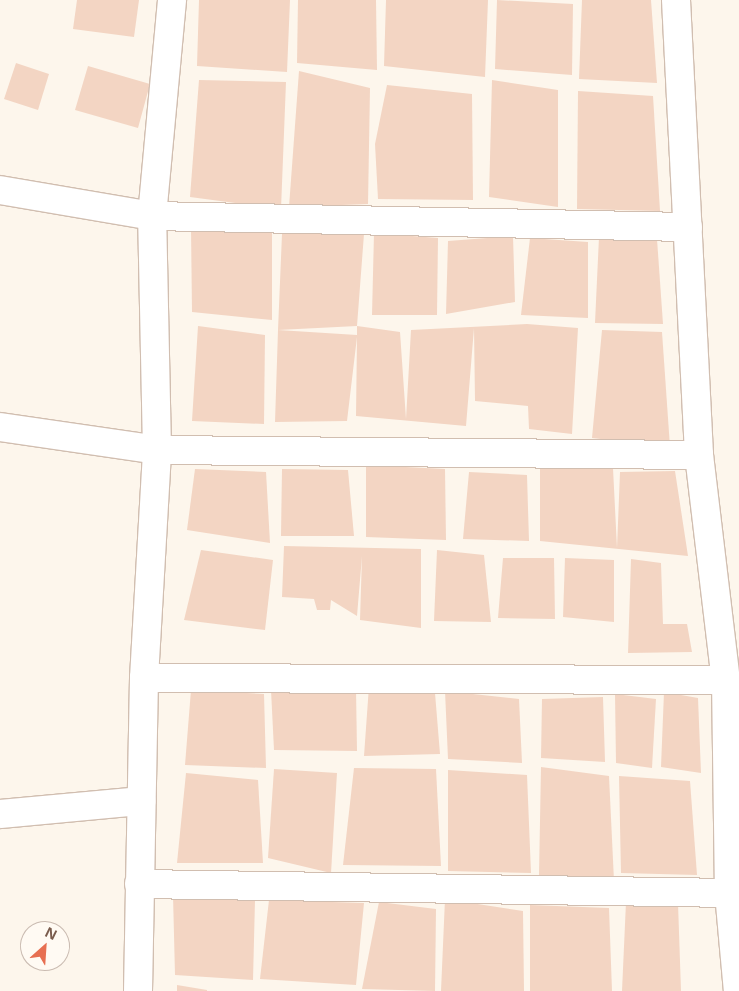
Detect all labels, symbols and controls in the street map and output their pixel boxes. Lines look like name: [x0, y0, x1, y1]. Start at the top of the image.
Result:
north arrow: [20, 921, 70, 971]
text: N: [42, 922, 61, 944]

